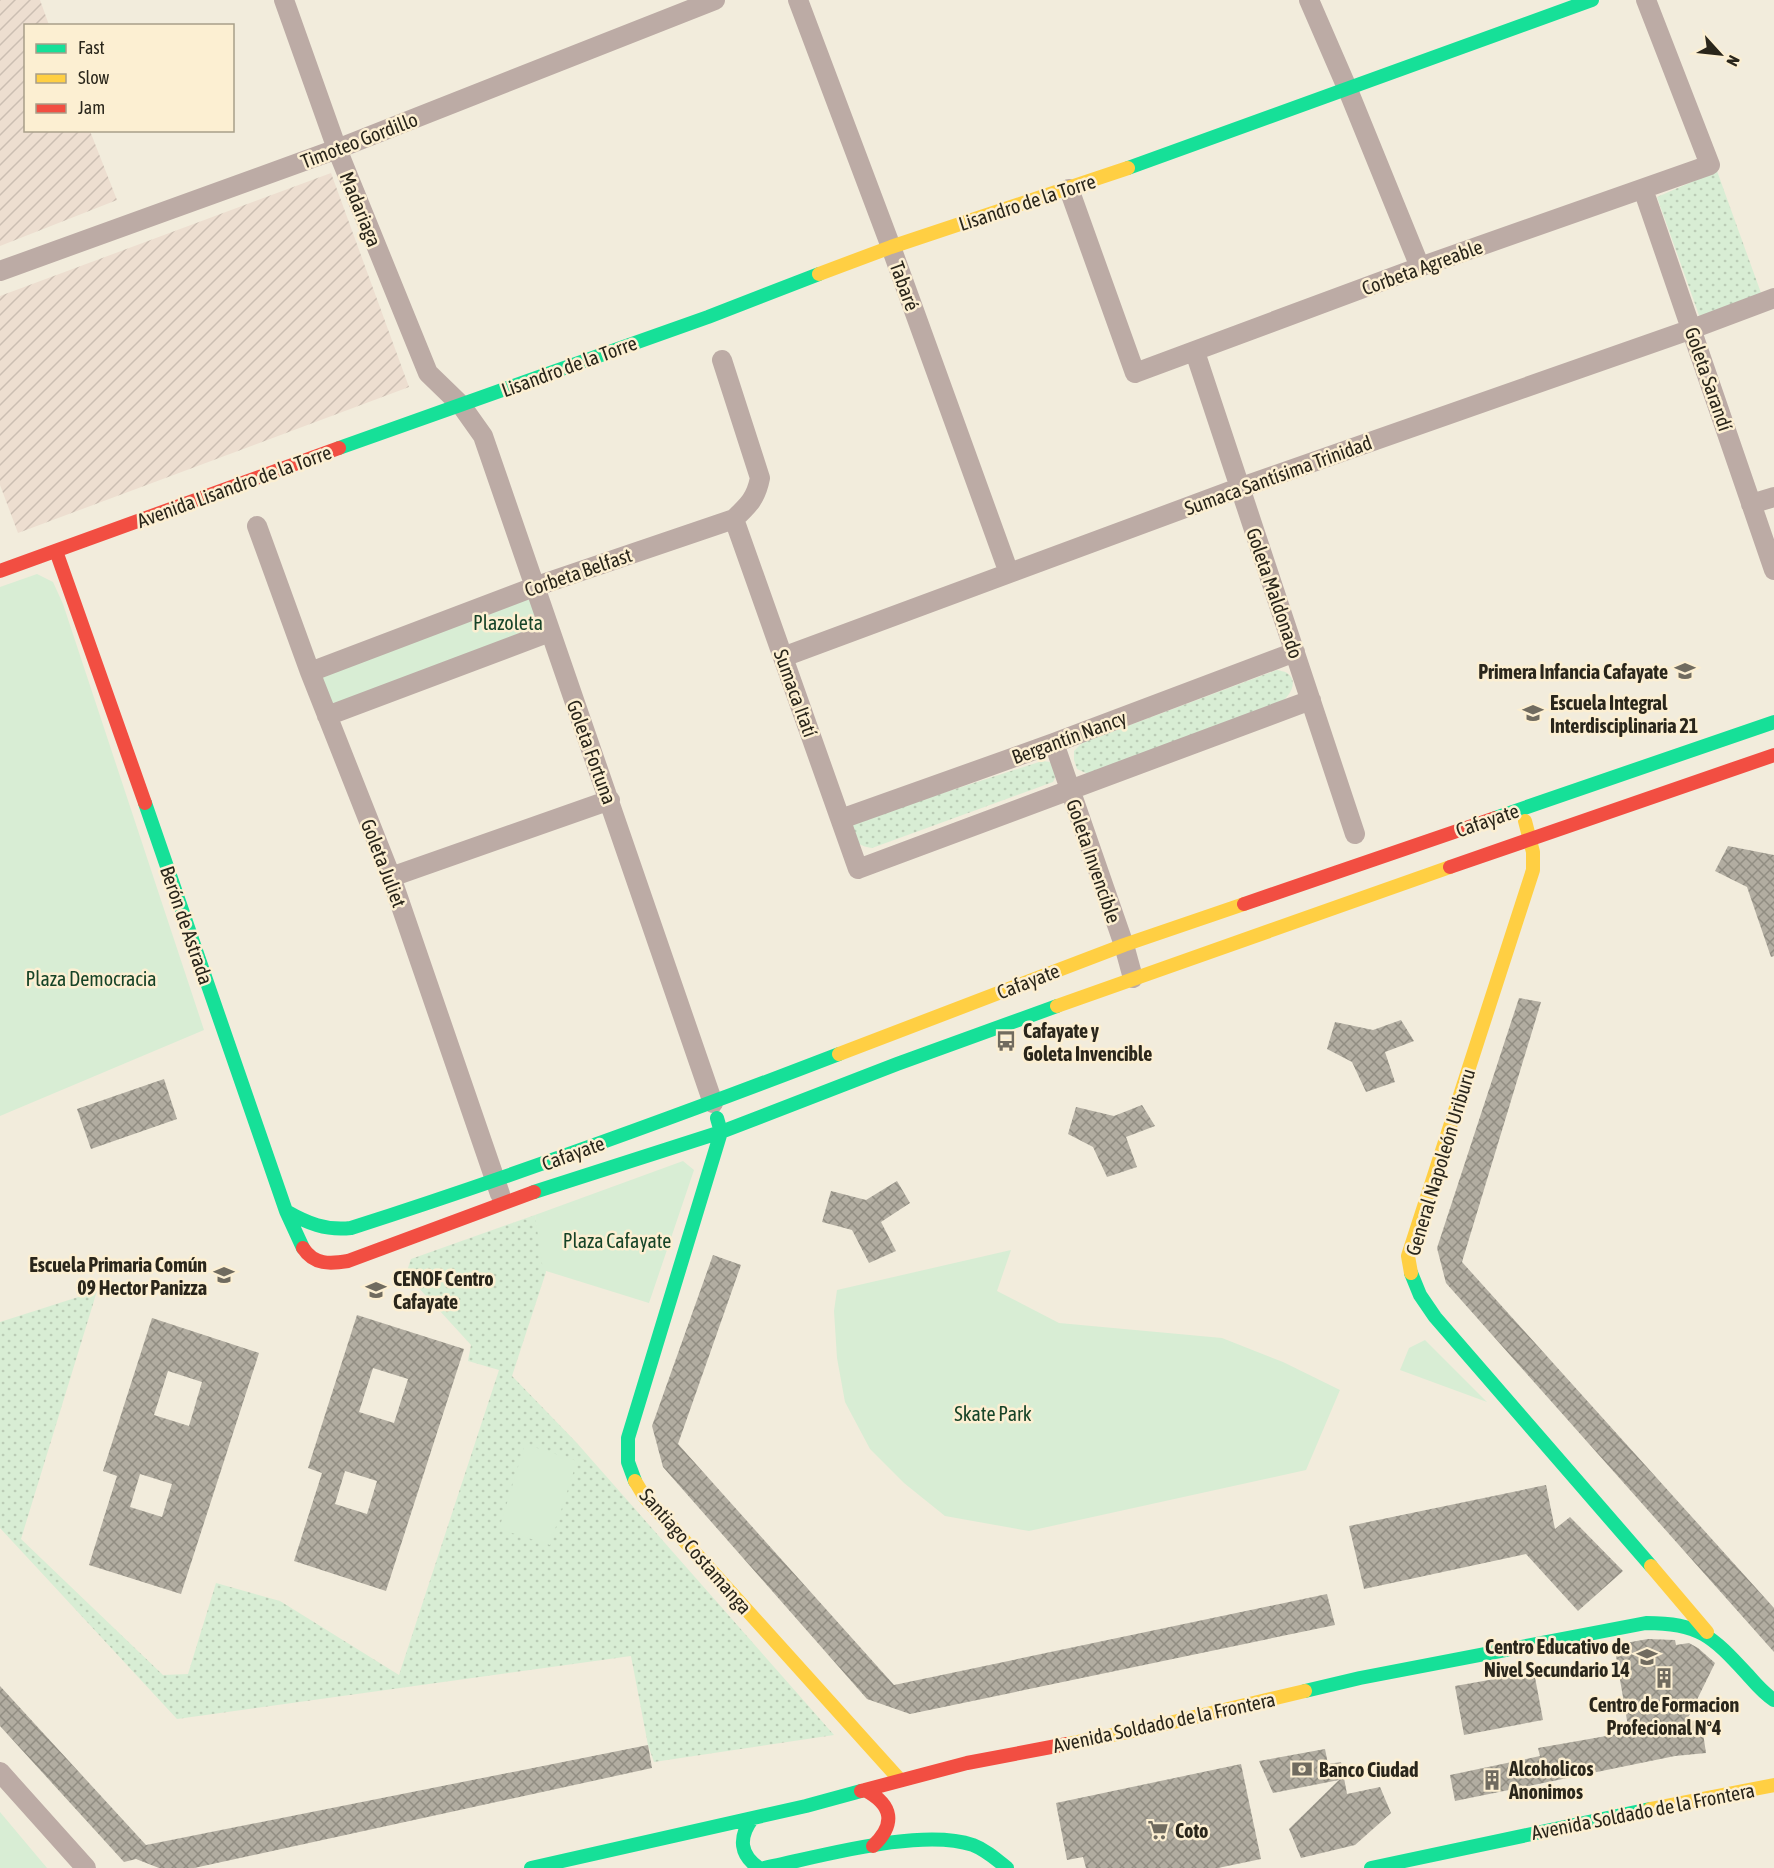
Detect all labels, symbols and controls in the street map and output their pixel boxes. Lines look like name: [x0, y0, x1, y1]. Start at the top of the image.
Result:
legend: [24, 24, 234, 132]
north arrow: [1690, 24, 1750, 84]
text: Fast: [78, 37, 105, 58]
text: N: [1723, 53, 1744, 69]
text: Slow: [78, 67, 109, 88]
text: Jam: [78, 97, 105, 118]
street label: Timoteo Gordillo: [297, 107, 421, 173]
street label: Madariaga: [336, 168, 386, 250]
street label: Lisandro de la Torre: [956, 169, 1098, 235]
street label: Corbeta Agreable: [1358, 234, 1486, 300]
street label: Tabaré: [886, 258, 924, 314]
street label: Goleta Sarandí: [1681, 324, 1738, 434]
street label: Lisandro de la Torre: [498, 331, 640, 401]
street label: Sumaca Santísima Trinidad: [1181, 430, 1375, 520]
street label: Avenida Lisandro de la Torre: [134, 440, 334, 532]
street label: Goleta Maldonado: [1242, 525, 1308, 661]
street label: Corbeta Belfast: [521, 543, 635, 601]
park label: Plazoleta: [473, 611, 543, 634]
street label: Sumaca Itatí: [770, 646, 823, 740]
school or university icon: Primera Infancia Cafayate: [1673, 659, 1697, 683]
place label: Primera Infancia Cafayate: [1478, 660, 1668, 683]
place label: Escuela Integral Interdisciplinaria 21: [1550, 691, 1698, 737]
street label: Goleta Fortuna: [563, 697, 621, 807]
school or university icon: Escuela Integral Interdisciplinaria 21: [1521, 701, 1545, 725]
street label: Bergantín Nancy: [1009, 706, 1129, 768]
street label: Goleta Invencible: [1062, 796, 1126, 926]
street label: Cafayate: [1452, 799, 1522, 841]
street label: Goleta Juliet: [357, 816, 411, 911]
street label: Berón de Astrada: [156, 863, 218, 987]
street label: Cafayate: [993, 959, 1063, 1003]
park label: Plaza Democracia: [25, 967, 157, 990]
place label: Cafayate y Goleta Invencible: [1023, 1019, 1152, 1065]
bus stop icon: Cafayate y Goleta Invencible: [994, 1029, 1018, 1053]
street label: General Napoleón Uriburu: [1401, 1066, 1479, 1258]
street label: Cafayate: [538, 1131, 608, 1175]
park label: Plaza Cafayate: [563, 1229, 671, 1252]
place label: Escuela Primaria Común 09 Hector Panizza: [29, 1253, 207, 1299]
school or university icon: Escuela Primaria Común 09 Hector Panizza: [212, 1263, 236, 1287]
place label: CENOF Centro Cafayate: [393, 1267, 494, 1313]
school or university icon: CENOF Centro Cafayate: [364, 1278, 388, 1302]
park label: Skate Park: [954, 1402, 1032, 1425]
street label: Santiago Costamanga: [635, 1484, 757, 1618]
place label: Centro Educativo de Nivel Secundario 14: [1484, 1635, 1630, 1681]
school or university icon: Centro Educativo de Nivel Secundario 14: [1635, 1645, 1659, 1669]
building icon: Centro de Formacion Profecional N°4: [1652, 1666, 1676, 1690]
street label: Avenida Soldado de la Frontera: [1051, 1687, 1277, 1757]
place label: Centro de Formacion Profecional N°4: [1589, 1693, 1739, 1739]
bank icon: Banco Ciudad: [1290, 1757, 1314, 1781]
place label: Alcoholicos Anonimos: [1508, 1757, 1594, 1803]
place label: Banco Ciudad: [1319, 1758, 1419, 1781]
building icon: Alcoholicos Anonimos: [1480, 1768, 1504, 1792]
street label: Avenida Soldado de la Frontera: [1529, 1778, 1757, 1844]
supermarket icon: Coto: [1146, 1818, 1170, 1842]
place label: Coto: [1175, 1819, 1208, 1842]

